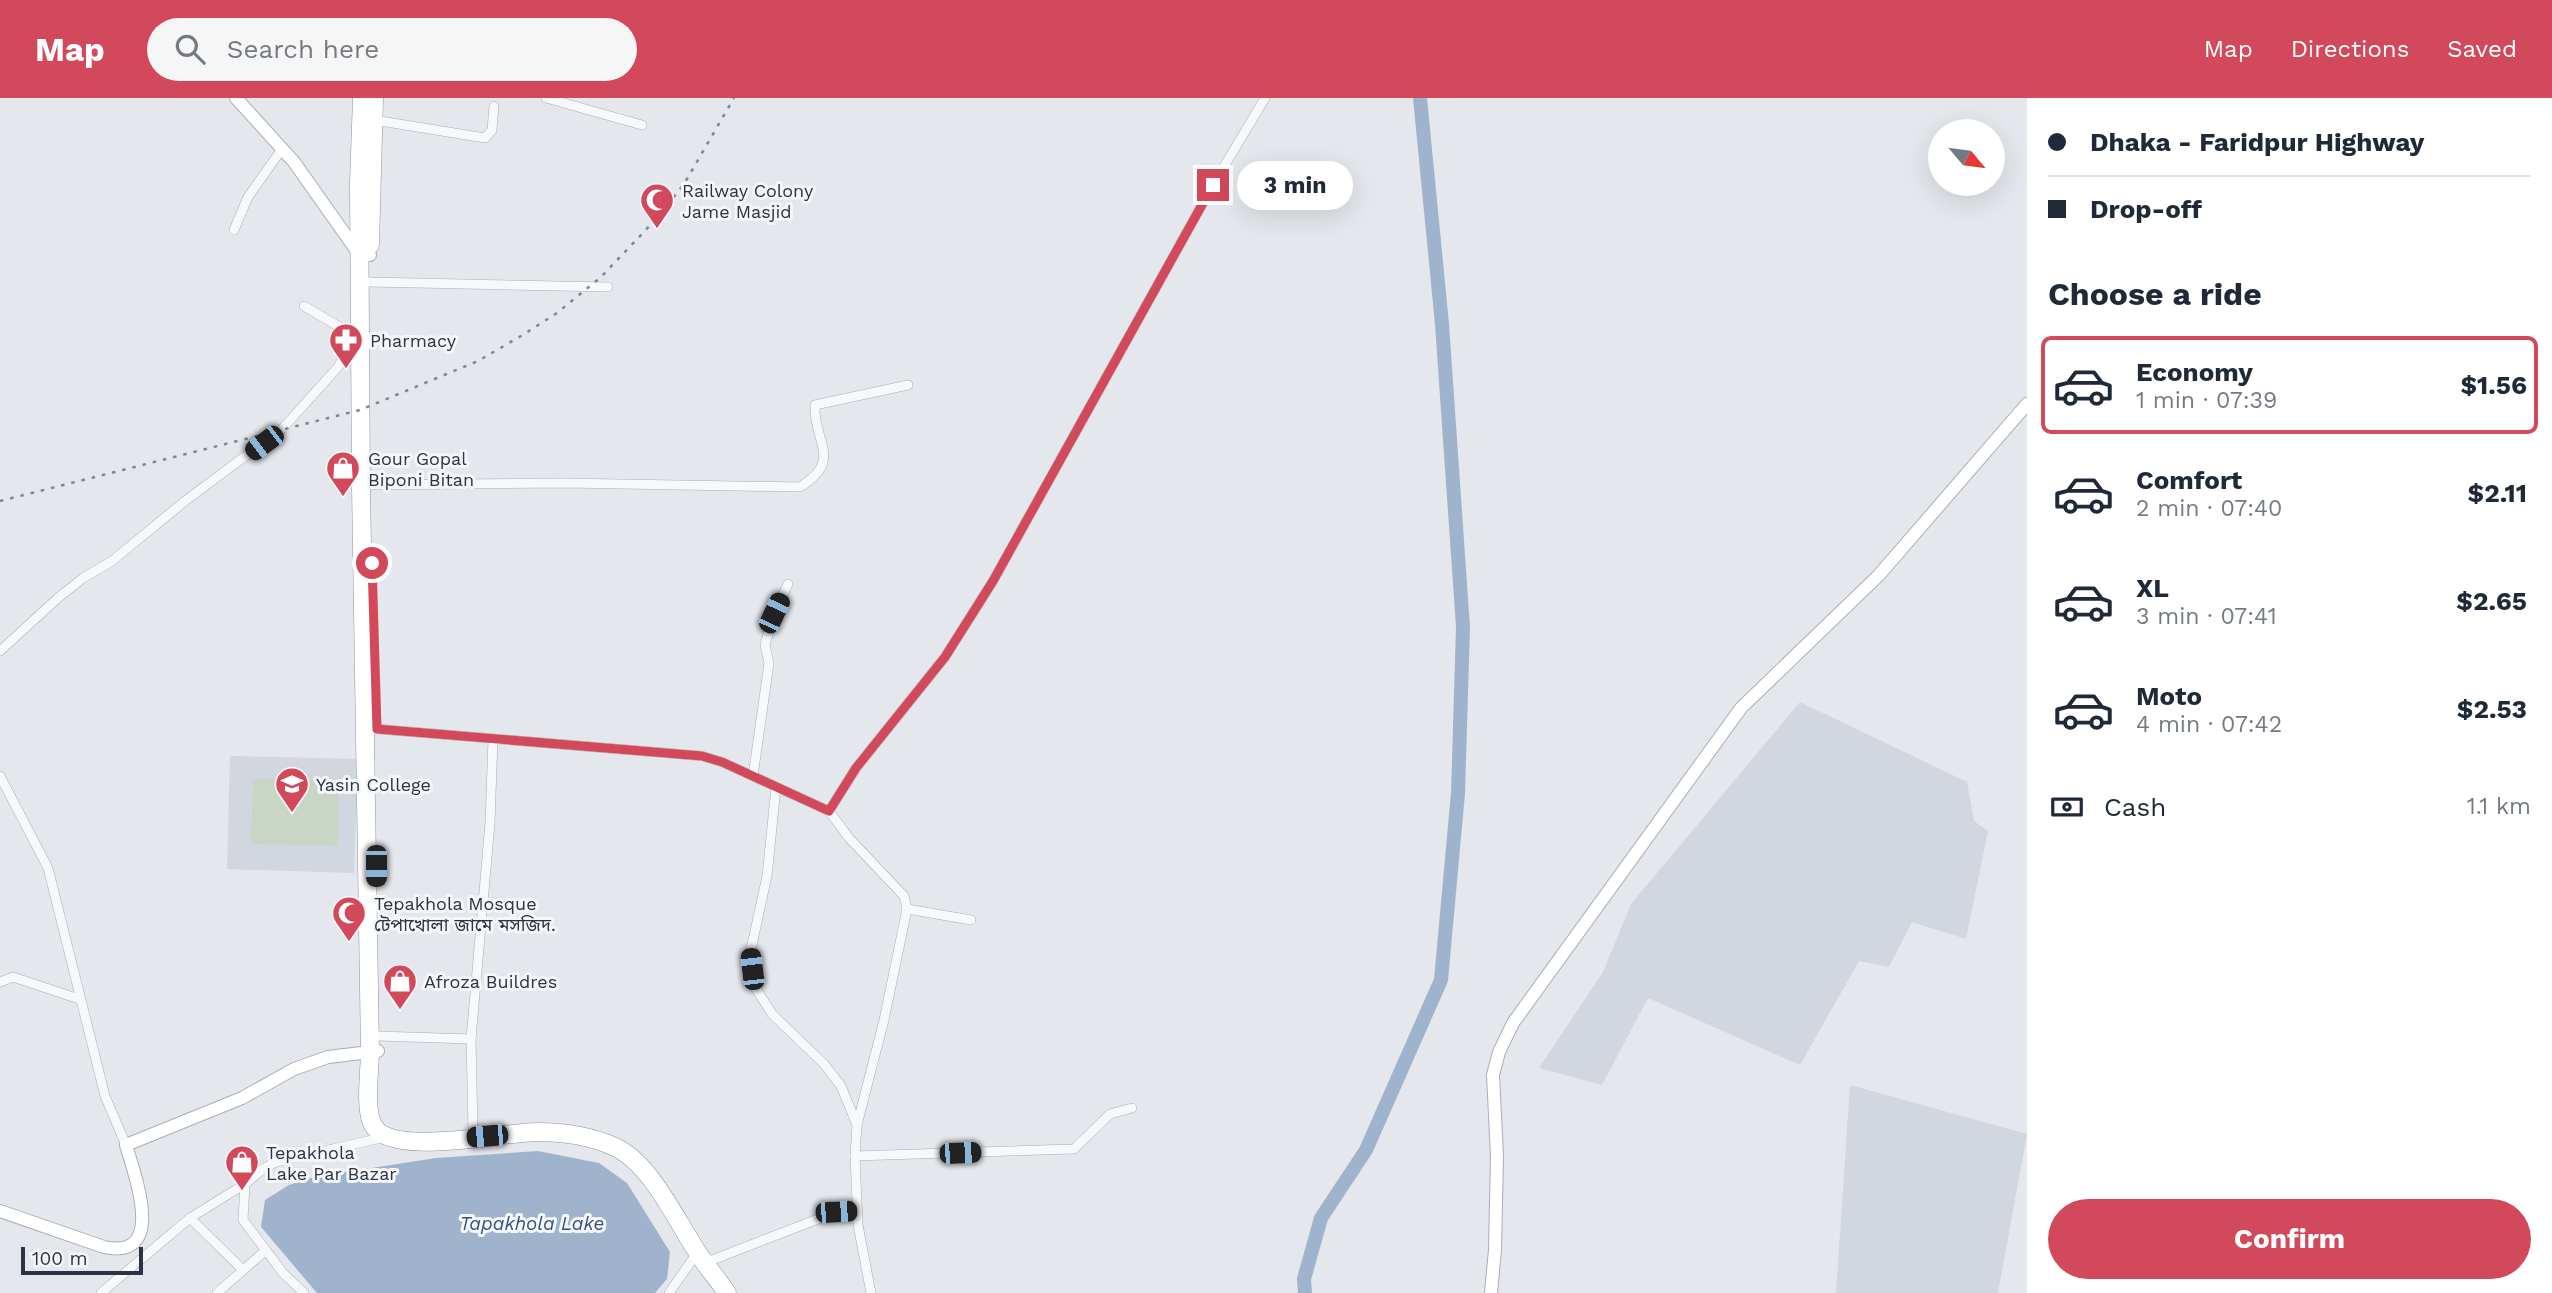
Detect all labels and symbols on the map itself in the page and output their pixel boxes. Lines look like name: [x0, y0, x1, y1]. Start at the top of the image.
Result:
north arrow: [1928, 119, 2006, 196]
callout: 3 min: [1238, 160, 1353, 210]
route end: [1197, 169, 1229, 201]
place label: Railway Colony Jame Masjid: [682, 180, 814, 222]
mosque icon: Railway Colony Jame Masjid: [638, 181, 676, 230]
pharmacy icon: Pharmacy: [327, 321, 365, 370]
place label: Pharmacy: [370, 330, 457, 351]
car: [241, 422, 288, 464]
place label: Gour Gopal Biponi Bitan: [368, 448, 474, 490]
shop icon: Gour Gopal Biponi Bitan: [324, 449, 362, 498]
route start: [356, 547, 388, 579]
car: [756, 590, 793, 636]
school or university icon: Yasin College: [273, 765, 311, 814]
place label: Yasin College: [316, 774, 431, 795]
car: [366, 845, 387, 887]
place label: Tepakhola Mosque টেপাখোলা জামে মসজিদ.: [374, 893, 556, 935]
mosque icon: Tepakhola Mosque টেপাখোলা জামে মসজিদ.: [330, 894, 368, 943]
car: [740, 947, 765, 991]
shop icon: Afroza Buildres: [381, 962, 419, 1011]
place label: Afroza Buildres: [424, 971, 557, 992]
car: [466, 1124, 509, 1148]
place label: Tepakhola Lake Par Bazar: [266, 1142, 397, 1184]
car: [939, 1142, 982, 1164]
shop icon: Tepakhola Lake Par Bazar: [223, 1143, 261, 1192]
car: [815, 1200, 858, 1224]
water label: Tapakhola Lake: [460, 1212, 604, 1235]
scale bar: [21, 1244, 144, 1276]

